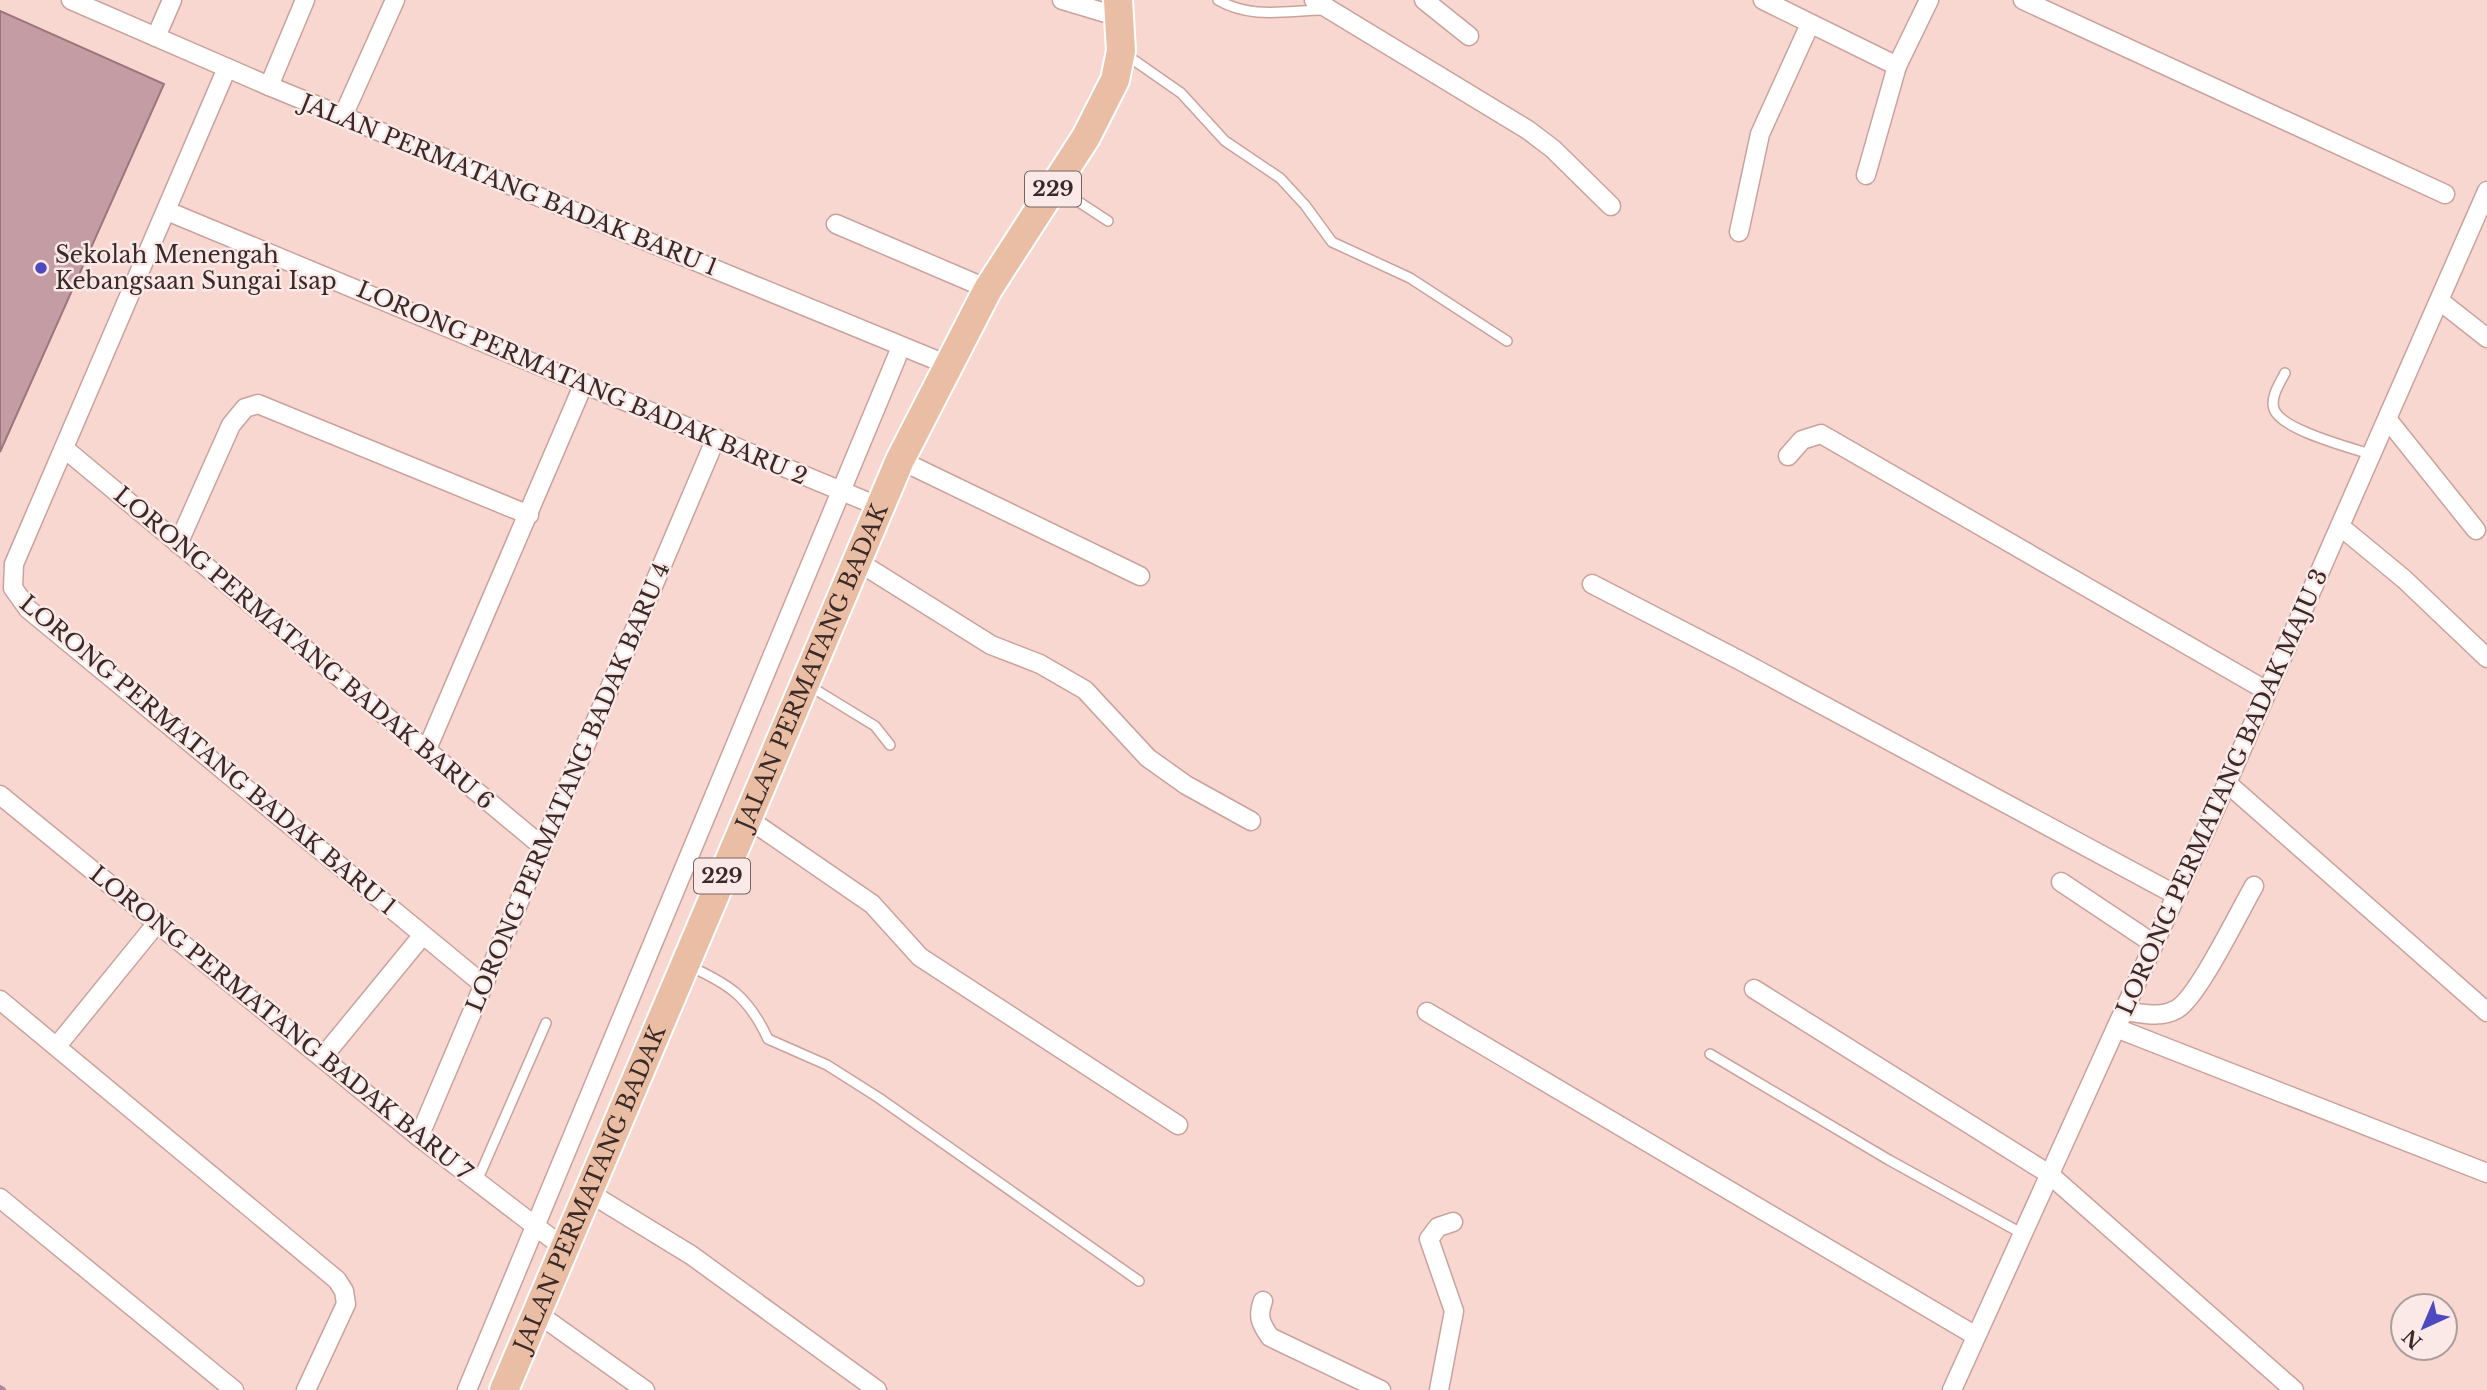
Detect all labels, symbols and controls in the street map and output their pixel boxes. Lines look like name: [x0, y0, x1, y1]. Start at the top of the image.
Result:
street label: JALAN PERMATANG BADAK BARU 1: [294, 87, 722, 282]
road number: 229: [1025, 172, 1081, 206]
place label: Sekolah Menengah Kebangsaan Sungai Isap: [55, 241, 337, 295]
marker: Sekolah Menengah Kebangsaan Sungai Isap: [33, 260, 49, 276]
street label: LORONG PERMATANG BADAK BARU 2: [353, 275, 811, 491]
street label: LORONG PERMATANG BADAK BARU 6: [108, 481, 500, 815]
street label: JALAN PERMATANG BADAK: [729, 498, 894, 837]
street label: LORONG PERMATANG BADAK BARU 4: [460, 558, 676, 1016]
street label: LORONG PERMATANG BADAK MAJU 3: [2110, 565, 2334, 1019]
street label: LORONG PERMATANG BADAK BARU 1: [14, 589, 402, 921]
road number: 229: [694, 858, 750, 894]
street label: LORONG PERMATANG BADAK BARU 7: [84, 860, 478, 1186]
street label: JALAN PERMATANG BADAK: [507, 1020, 672, 1359]
north arrow: [2389, 1292, 2459, 1362]
text: N: [2398, 1324, 2427, 1353]

